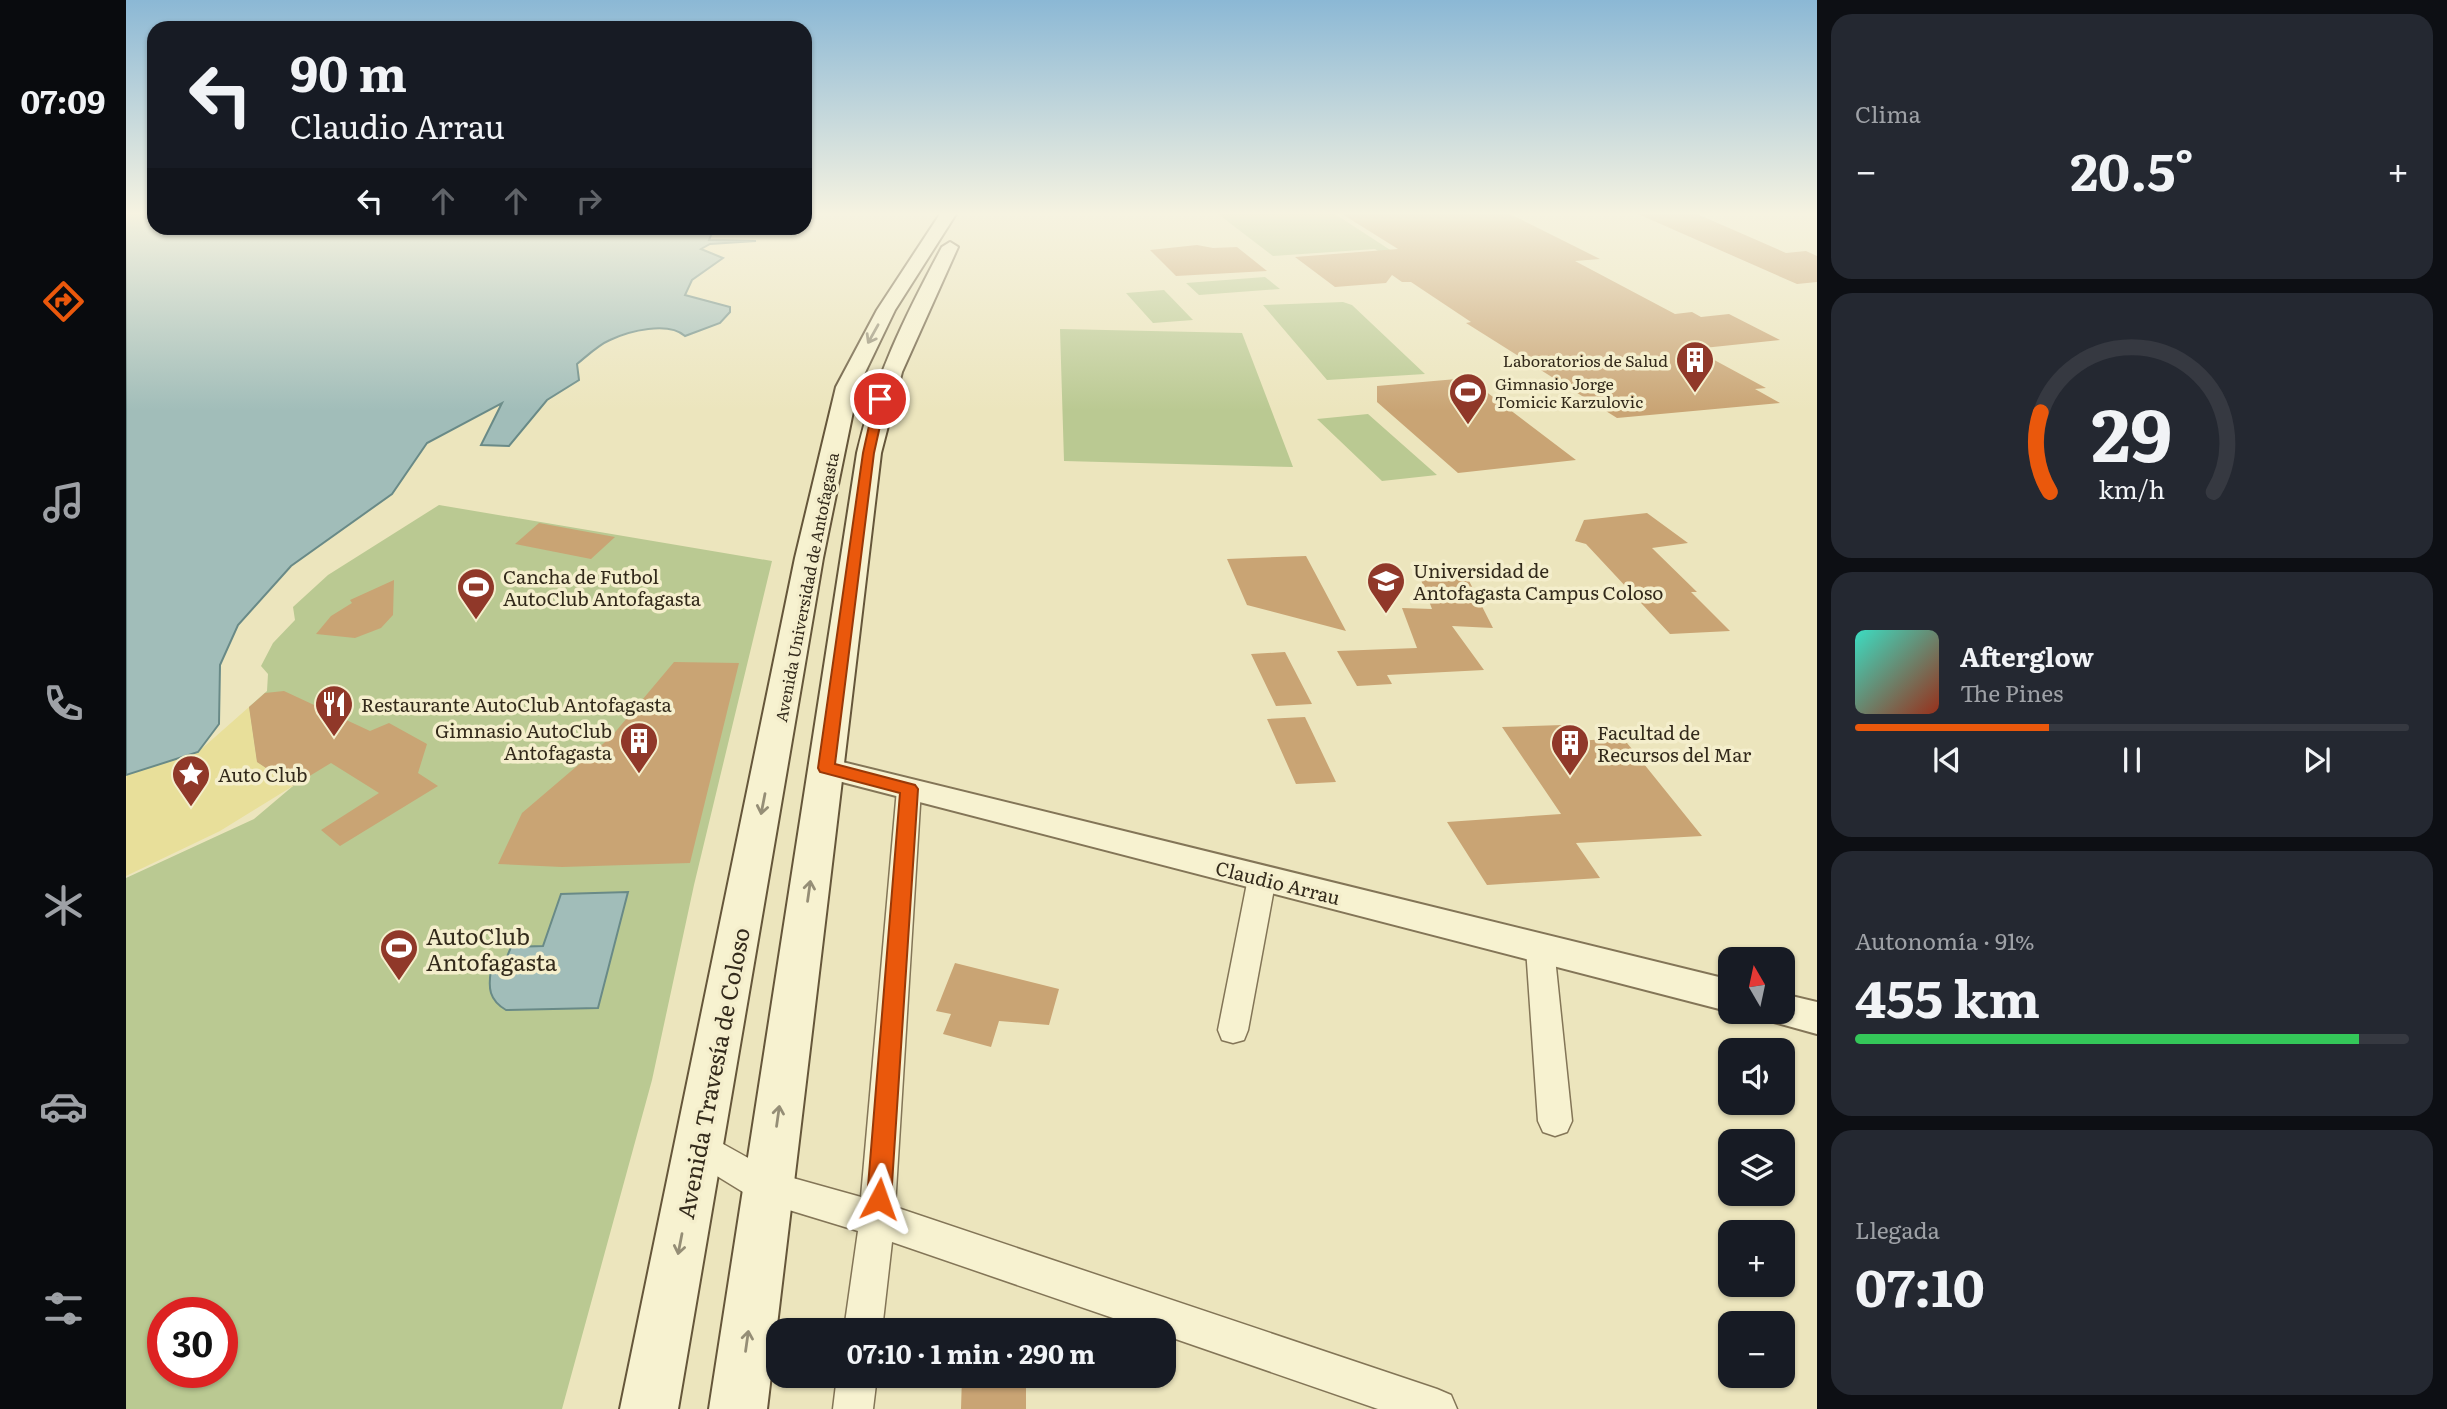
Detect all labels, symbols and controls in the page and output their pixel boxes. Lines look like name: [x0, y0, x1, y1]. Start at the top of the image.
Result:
text: 90 m: [290, 34, 407, 107]
icon: left: [175, 49, 266, 140]
text: 07:09: [20, 76, 106, 124]
text: Clima: [1855, 96, 1921, 130]
text: Claudio Arrau: [290, 101, 505, 149]
text: 20.5°: [2070, 130, 2194, 207]
text: −: [1855, 140, 1877, 197]
text: +: [2387, 140, 2409, 197]
icon: left: [351, 182, 389, 220]
icon: ahead: [424, 182, 462, 220]
icon: ahead: [497, 182, 535, 220]
icon: right: [570, 182, 608, 220]
icon: directions: [39, 277, 88, 326]
one-way arrow: [866, 324, 880, 344]
building icon: Laboratorios de Salud: [1674, 339, 1716, 394]
place label: Laboratorios de Salud: [1503, 348, 1668, 372]
pin: [850, 369, 910, 429]
sports icon: Gimnasio Jorge Tomicic Karzulovic: [1447, 371, 1489, 426]
place label: Gimnasio Jorge Tomicic Karzulovic: [1495, 371, 1643, 413]
text: 29: [2091, 376, 2173, 484]
icon: arrive: [861, 380, 899, 418]
street label: Avenida Universidad de Antofagasta: [768, 450, 844, 724]
text: km/h: [2099, 469, 2165, 506]
icon: music: [39, 478, 88, 527]
place label: Universidad de Antofagasta Campus Coloso: [1413, 556, 1663, 606]
school or university icon: Universidad de Antofagasta Campus Coloso: [1365, 560, 1407, 615]
place label: Cancha de Futbol AutoClub Antofagasta: [503, 562, 702, 612]
sports icon: Cancha de Futbol AutoClub Antofagasta: [455, 566, 497, 621]
text: Afterglow: [1960, 636, 2094, 675]
text: The Pines: [1960, 675, 2063, 709]
icon: phone: [39, 679, 88, 728]
restaurant icon: Restaurante AutoClub Antofagasta: [313, 683, 355, 738]
place label: Restaurante AutoClub Antofagasta: [361, 690, 672, 718]
place label: Gimnasio AutoClub Antofagasta: [435, 716, 613, 766]
place label: Facultad de Recursos del Mar: [1597, 718, 1751, 768]
building icon: Gimnasio AutoClub Antofagasta: [618, 720, 660, 775]
building icon: Facultad de Recursos del Mar: [1549, 722, 1591, 777]
icon: previous: [1928, 741, 1966, 779]
icon: pause: [2113, 741, 2151, 779]
icon: next: [2298, 741, 2336, 779]
place icon: Auto Club: [170, 753, 212, 808]
place label: Auto Club: [218, 760, 308, 788]
one-way arrow: [756, 792, 769, 815]
street label: Claudio Arrau: [1213, 853, 1343, 911]
one-way arrow: [803, 880, 816, 903]
icon: climate: [39, 881, 88, 930]
place label: AutoClub Antofagasta: [426, 918, 558, 978]
text: Autonomía · 91%: [1855, 923, 2034, 957]
street label: Avenida Travesía de Coloso: [667, 924, 757, 1222]
sports icon: AutoClub Antofagasta: [378, 927, 420, 982]
north arrow: [1718, 947, 1796, 1024]
map controls: [1718, 947, 1795, 1388]
text: 455 km: [1855, 957, 2040, 1034]
button: sound: [1718, 1038, 1795, 1115]
icon: car: [39, 1082, 88, 1131]
one-way arrow: [772, 1105, 785, 1128]
button: layers: [1718, 1129, 1795, 1206]
position arrow: [842, 1162, 916, 1236]
text: Llegada: [1855, 1212, 1940, 1246]
button: +: [1718, 1220, 1795, 1297]
one-way arrow: [672, 1232, 686, 1255]
text: 07:10: [1855, 1246, 1985, 1323]
icon: filters: [39, 1284, 88, 1333]
speed limit sign: 30: [147, 1297, 238, 1388]
button: −: [1718, 1311, 1795, 1388]
one-way arrow: [741, 1331, 754, 1353]
text: 07:10 · 1 min · 290 m: [847, 1333, 1095, 1372]

